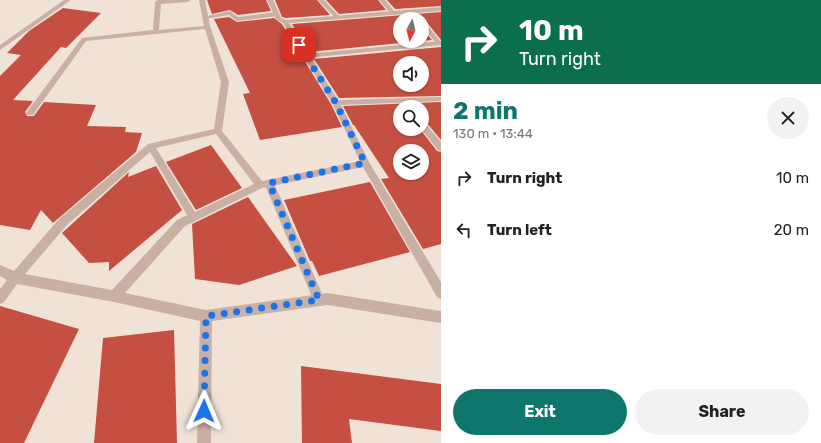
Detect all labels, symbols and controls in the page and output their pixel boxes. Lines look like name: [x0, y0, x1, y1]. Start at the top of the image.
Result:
north arrow: [393, 12, 429, 48]
map controls: [393, 12, 429, 180]
text: 10 m: [519, 14, 584, 47]
icon: right: [453, 16, 505, 68]
pin: [282, 28, 316, 62]
icon: arrive: [288, 34, 310, 56]
text: Turn right: [519, 48, 601, 70]
button: sound: [393, 56, 429, 92]
text: 2 min: [453, 97, 518, 125]
button: close: [767, 97, 809, 139]
button: search: [393, 100, 429, 136]
text: 130 m · 13:44: [453, 126, 533, 141]
button: layers: [393, 144, 429, 180]
icon: right: [453, 167, 475, 189]
text: Turn right: [487, 169, 562, 187]
text: 10 m: [776, 169, 809, 187]
icon: left: [453, 219, 475, 241]
text: Turn left: [487, 221, 552, 239]
text: 20 m: [774, 221, 809, 239]
button: Exit: [453, 389, 627, 435]
button: Share: [635, 389, 809, 435]
position arrow: [183, 390, 225, 432]

